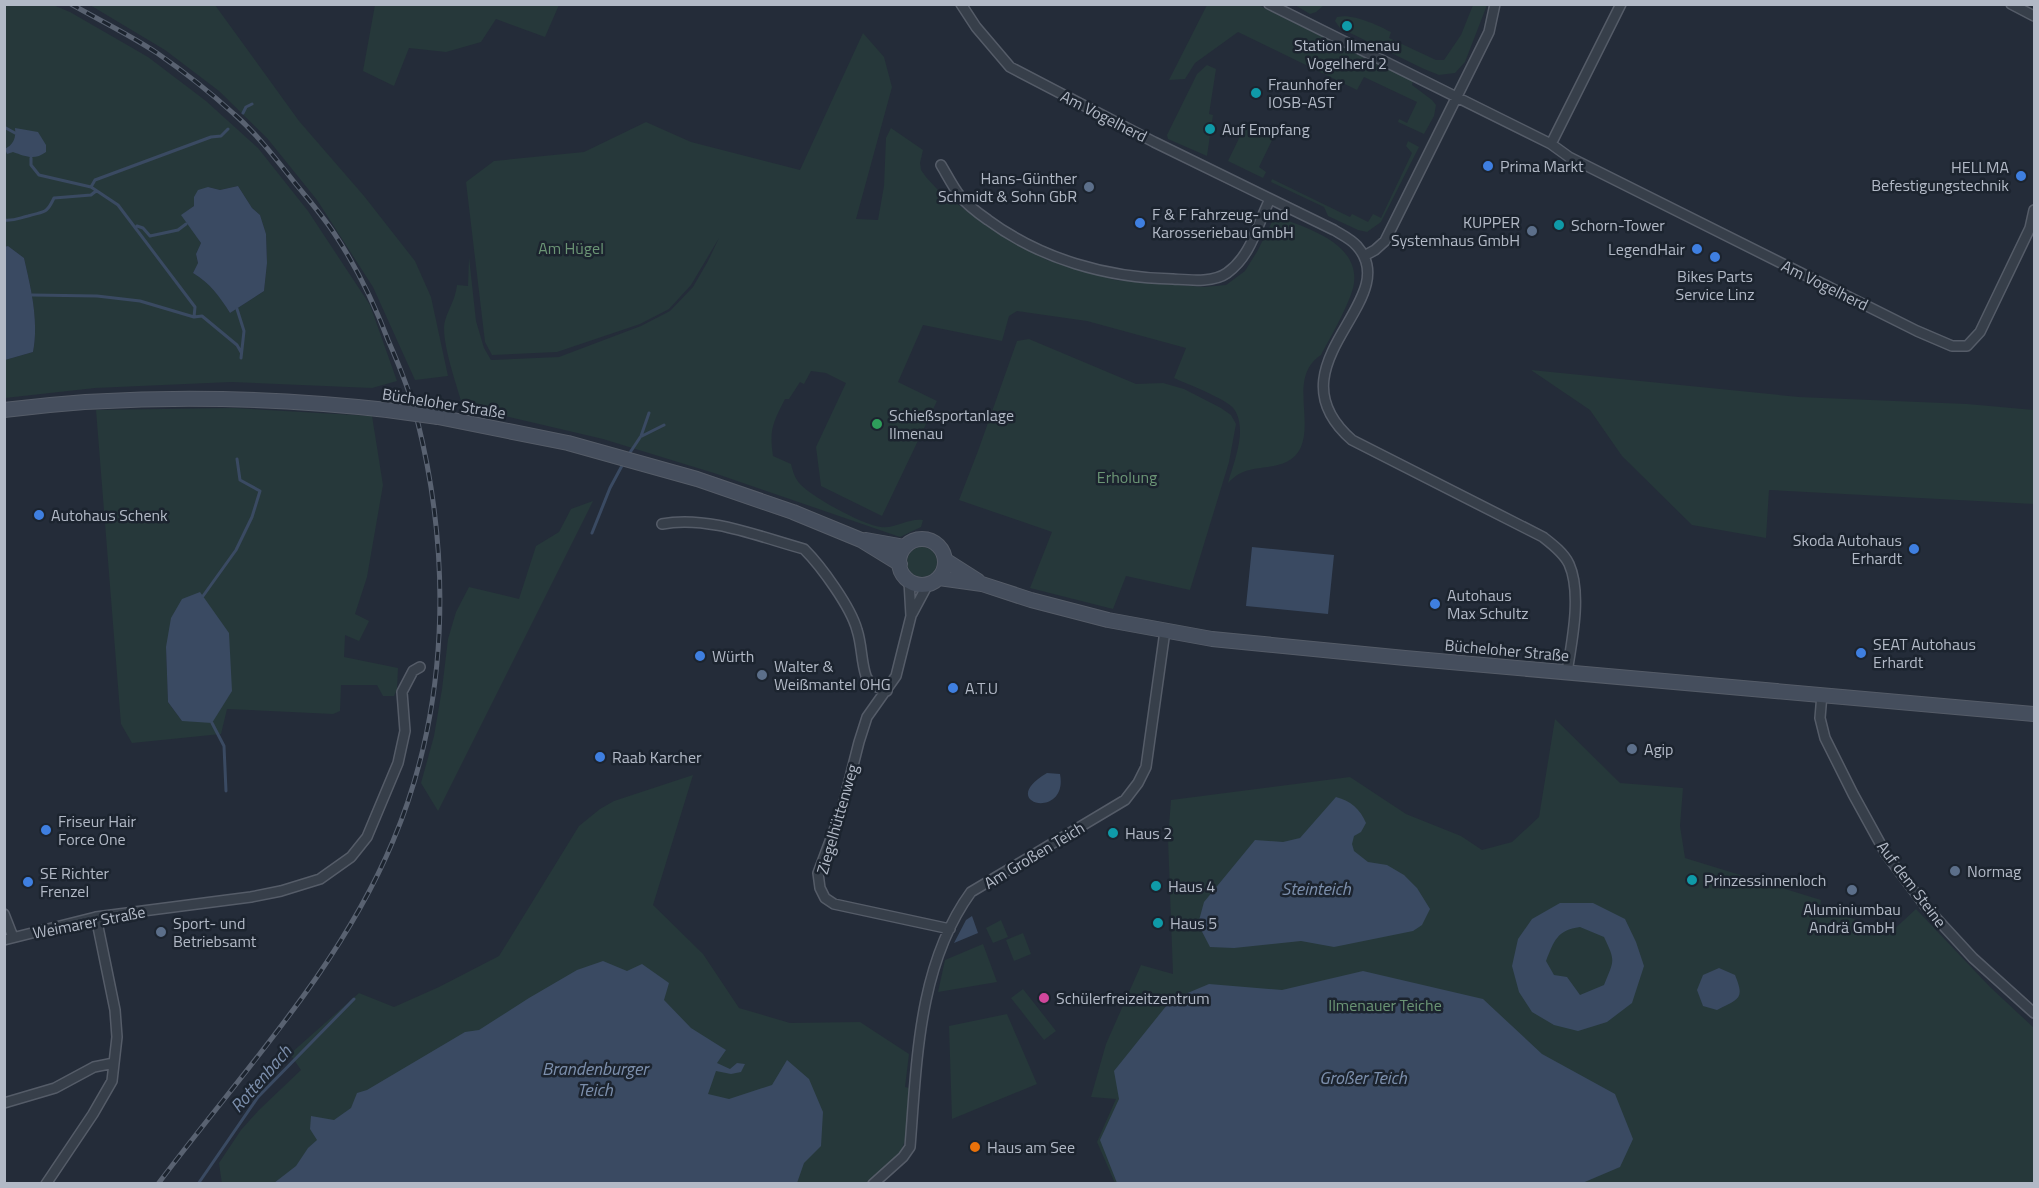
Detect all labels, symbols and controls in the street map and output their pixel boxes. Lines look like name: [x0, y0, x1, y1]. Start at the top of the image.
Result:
marker: Station Ilmenau Vogelherd 2: [1340, 19, 1354, 33]
place label: Station Ilmenau Vogelherd 2: [1294, 33, 1400, 75]
place label: Fraunhofer IOSB-AST: [1268, 72, 1343, 114]
street label: Am Vogelherd: [1057, 84, 1151, 148]
marker: Fraunhofer IOSB-AST: [1249, 86, 1263, 100]
place label: Auf Empfang: [1222, 117, 1310, 141]
marker: Auf Empfang: [1203, 122, 1217, 136]
place label: Prima Markt: [1500, 154, 1584, 178]
place label: HELLMA Befestigungstechnik: [1871, 155, 2009, 197]
marker: Prima Markt: [1481, 159, 1495, 173]
place label: Hans-Günther Schmidt & Sohn GbR: [938, 166, 1077, 208]
marker: HELLMA Befestigungstechnik: [2014, 169, 2028, 183]
marker: Hans-Günther Schmidt & Sohn GbR: [1082, 180, 1096, 194]
place label: F & F Fahrzeug- und Karosseriebau GmbH: [1152, 202, 1294, 244]
place label: KUPPER Systemhaus GmbH: [1391, 210, 1520, 252]
place label: Schorn-Tower: [1571, 213, 1665, 237]
marker: F & F Fahrzeug- und Karosseriebau GmbH: [1133, 216, 1147, 230]
marker: Schorn-Tower: [1552, 218, 1566, 232]
marker: KUPPER Systemhaus GmbH: [1525, 224, 1539, 238]
park label: Am Hügel: [538, 236, 604, 260]
place label: LegendHair: [1608, 237, 1685, 261]
marker: LegendHair: [1690, 242, 1704, 256]
marker: Bikes Parts Service Linz: [1708, 250, 1722, 264]
street label: Am Vogelherd: [1777, 254, 1873, 316]
place label: Bikes Parts Service Linz: [1675, 264, 1755, 306]
street label: Bücheloher Straße: [380, 381, 508, 425]
place label: Schießsportanlage Ilmenau: [889, 403, 1014, 445]
marker: Schießsportanlage Ilmenau: [870, 417, 884, 431]
park label: Erholung: [1097, 465, 1157, 489]
place label: Autohaus Schenk: [51, 503, 168, 527]
marker: Autohaus Schenk: [32, 508, 46, 522]
place label: Skoda Autohaus Erhardt: [1793, 528, 1902, 570]
marker: Skoda Autohaus Erhardt: [1907, 542, 1921, 556]
place label: Autohaus Max Schultz: [1447, 583, 1529, 625]
marker: Autohaus Max Schultz: [1428, 597, 1442, 611]
place label: SEAT Autohaus Erhardt: [1873, 632, 1976, 674]
street label: Bücheloher Straße: [1444, 633, 1570, 667]
place label: Würth: [712, 644, 754, 668]
marker: SEAT Autohaus Erhardt: [1854, 646, 1868, 660]
marker: Würth: [693, 649, 707, 663]
place label: Walter & Weißmantel OHG: [774, 654, 891, 696]
marker: Walter & Weißmantel OHG: [755, 668, 769, 682]
place label: A.T.U: [965, 676, 998, 700]
marker: A.T.U: [946, 681, 960, 695]
place label: Agip: [1644, 737, 1674, 761]
marker: Agip: [1625, 742, 1639, 756]
place label: Raab Karcher: [612, 745, 702, 769]
marker: Raab Karcher: [593, 750, 607, 764]
street label: Ziegelhüttenweg: [810, 761, 864, 877]
place label: Friseur Hair Force One: [58, 809, 137, 851]
street label: Am Großen Teich: [979, 815, 1089, 895]
place label: Haus 2: [1125, 821, 1172, 845]
marker: Friseur Hair Force One: [39, 823, 53, 837]
marker: Haus 2: [1106, 826, 1120, 840]
street label: Auf dem Steine: [1872, 836, 1952, 932]
place label: Normag: [1967, 859, 2021, 883]
place label: SE Richter Frenzel: [40, 861, 110, 903]
marker: Normag: [1948, 864, 1962, 878]
place label: Prinzessinnenloch: [1704, 868, 1826, 892]
marker: Prinzessinnenloch: [1685, 873, 1699, 887]
place label: Haus 4: [1168, 874, 1215, 898]
marker: SE Richter Frenzel: [21, 875, 35, 889]
water label: Steinteich: [1281, 875, 1352, 902]
marker: Haus 4: [1149, 879, 1163, 893]
marker: Aluminiumbau Andrä GmbH: [1845, 883, 1859, 897]
place label: Aluminiumbau Andrä GmbH: [1803, 897, 1901, 939]
street label: Weimarer Straße: [31, 899, 147, 945]
place label: Sport- und Betriebsamt: [173, 911, 257, 953]
place label: Haus 5: [1170, 911, 1217, 935]
marker: Haus 5: [1151, 916, 1165, 930]
marker: Sport- und Betriebsamt: [154, 925, 168, 939]
place label: Schülerfreizeitzentrum: [1056, 986, 1210, 1010]
marker: Schülerfreizeitzentrum: [1037, 991, 1051, 1005]
park label: Ilmenauer Teiche: [1328, 993, 1442, 1017]
water label: Rottenbach: [224, 1038, 298, 1118]
water label: Brandenburger Teich: [542, 1055, 650, 1103]
water label: Großer Teich: [1319, 1064, 1408, 1091]
place label: Haus am See: [987, 1135, 1075, 1159]
marker: Haus am See: [968, 1140, 982, 1154]

